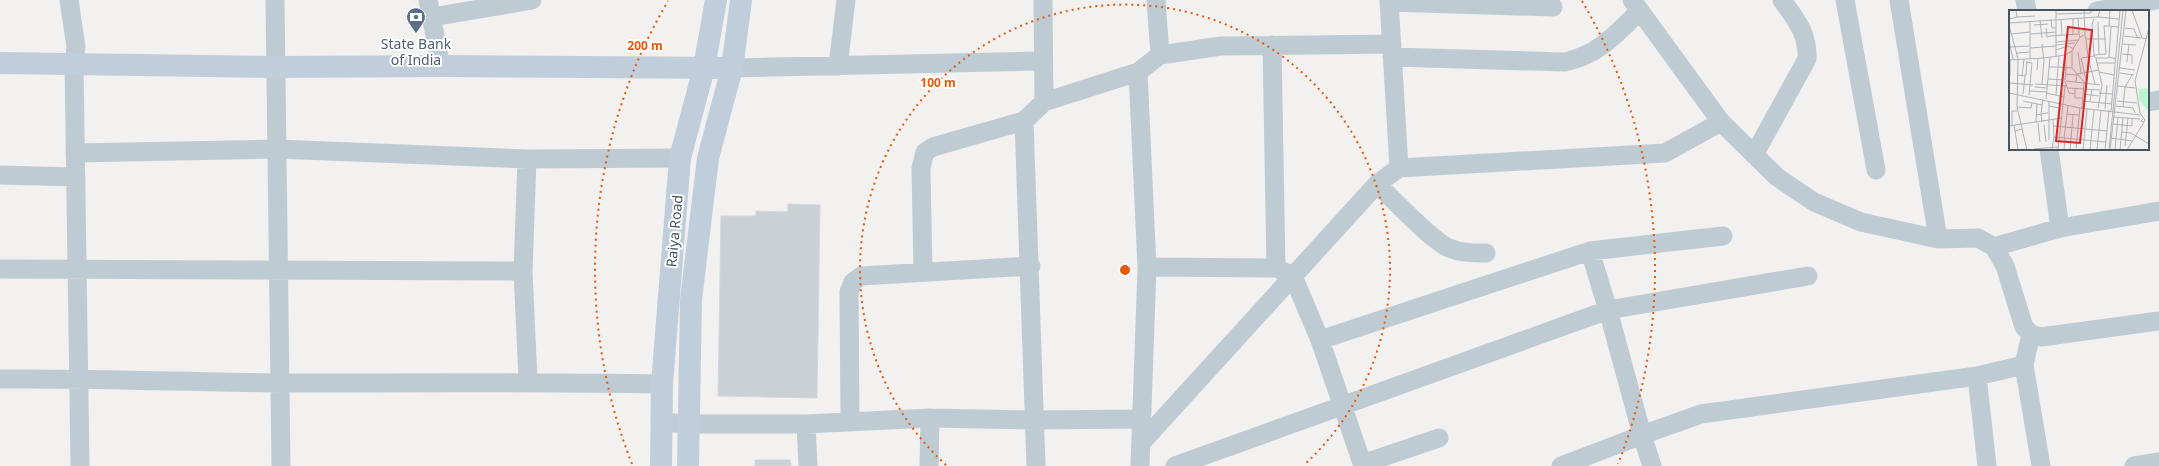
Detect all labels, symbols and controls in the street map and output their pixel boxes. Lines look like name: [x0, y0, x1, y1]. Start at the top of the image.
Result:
bank icon: State Bank of India: [405, 6, 427, 34]
inset map: [2009, 10, 2149, 150]
place label: State Bank of India: [381, 34, 452, 69]
text: 200 m: [627, 37, 663, 54]
text: 100 m: [920, 74, 956, 91]
street label: Raiya Road: [661, 194, 687, 268]
centre of rings: [1118, 263, 1132, 277]

